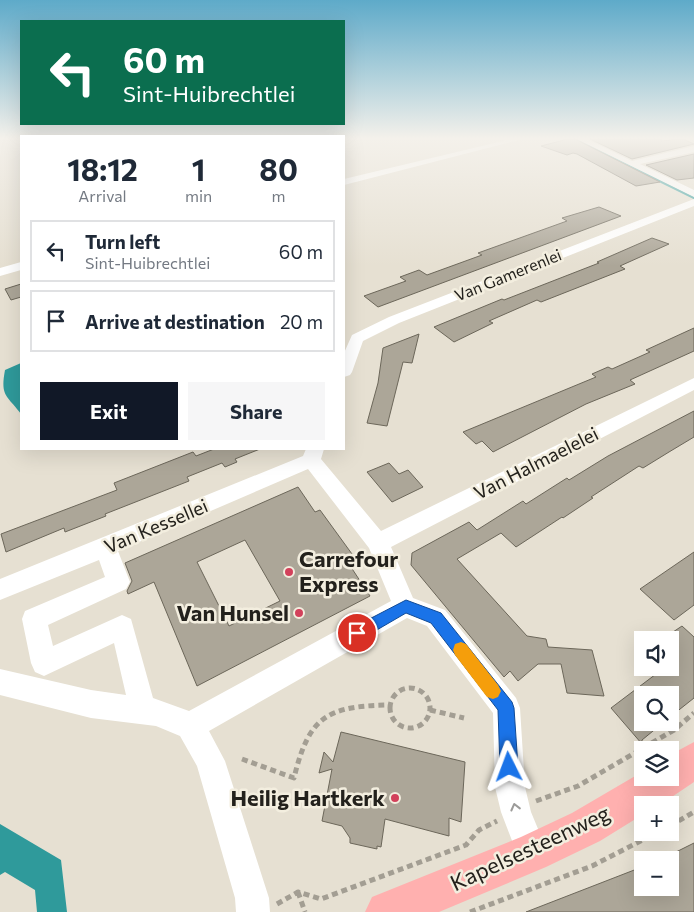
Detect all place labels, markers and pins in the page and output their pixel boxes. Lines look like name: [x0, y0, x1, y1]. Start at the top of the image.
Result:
place label: Carrefour Express: [299, 545, 398, 597]
marker: Carrefour Express: [283, 566, 295, 578]
place label: Van Hunsel: [176, 599, 289, 626]
marker: Van Hunsel: [293, 607, 305, 619]
pin: [336, 612, 378, 654]
place label: Heilig Hartkerk: [231, 784, 385, 811]
marker: Heilig Hartkerk: [389, 792, 401, 804]

